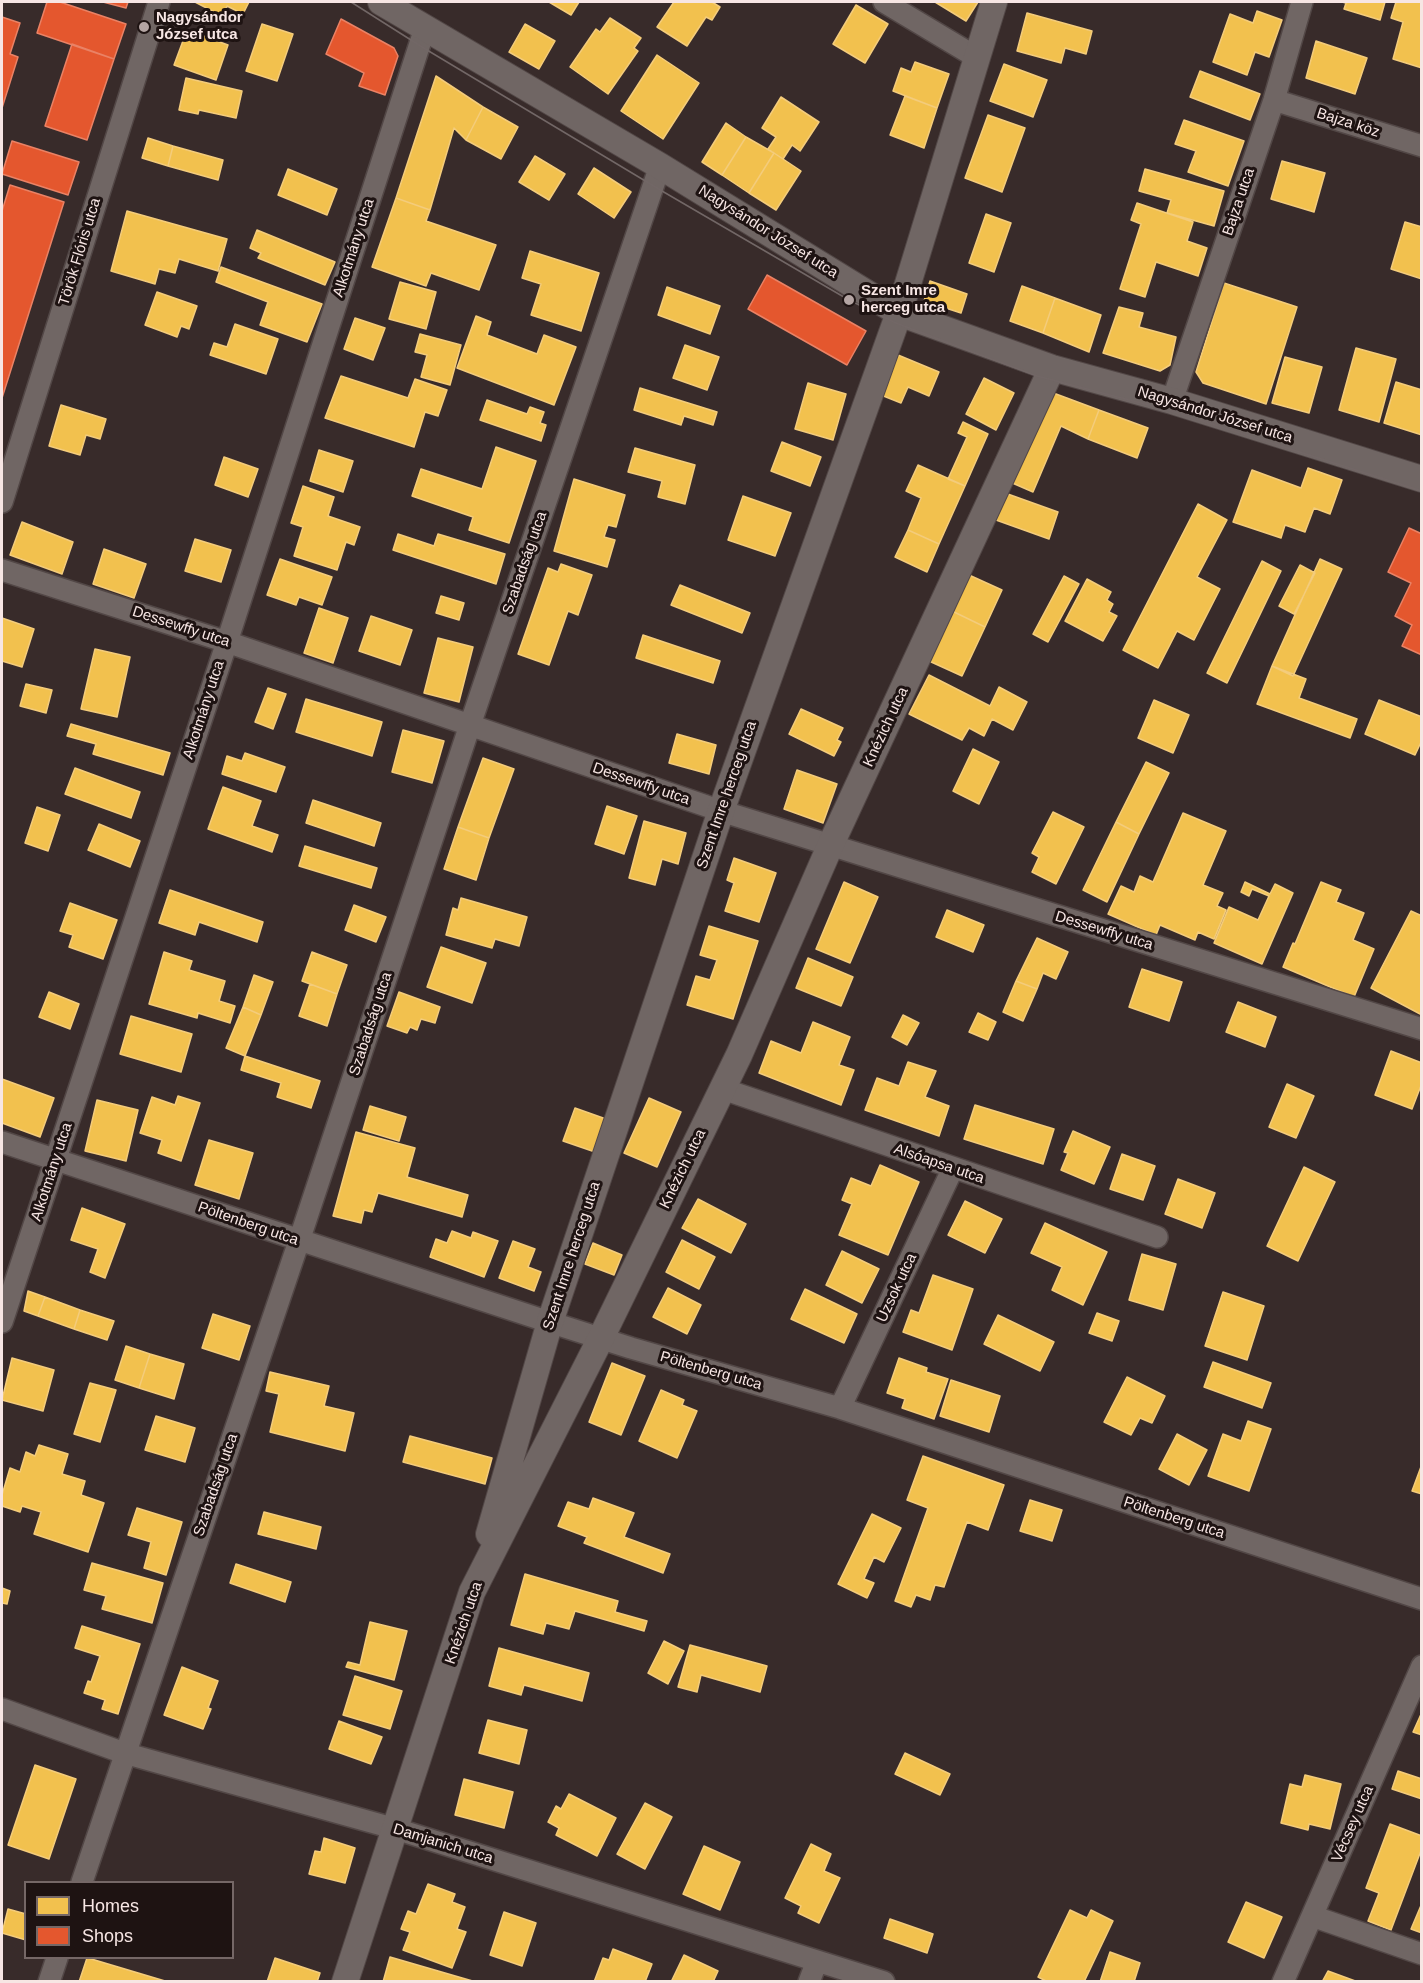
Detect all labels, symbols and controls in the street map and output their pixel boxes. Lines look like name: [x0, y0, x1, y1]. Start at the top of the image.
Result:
place label: Nagysándor József utca: [156, 9, 243, 44]
marker: Nagysándor József utca: [137, 20, 151, 34]
street label: Bajza köz: [1314, 104, 1382, 142]
street label: Bajza utca: [1219, 166, 1259, 238]
street label: Nagysándor József utca: [695, 182, 841, 282]
street label: Török Flóris utca: [55, 196, 105, 308]
street label: Alkotmány utca: [330, 196, 378, 300]
place label: Szent Imre herceg utca: [861, 282, 945, 317]
marker: Szent Imre herceg utca: [842, 293, 856, 307]
street label: Nagysándor József utca: [1135, 383, 1295, 447]
street label: Szabadság utca: [499, 509, 551, 617]
street label: Dessewffy utca: [130, 603, 232, 651]
street label: Alkotmány utca: [180, 658, 228, 762]
street label: Knézich utca: [860, 684, 912, 770]
street label: Szent Imre herceg utca: [693, 719, 761, 871]
street label: Dessewffy utca: [590, 759, 692, 809]
street label: Dessewffy utca: [1053, 908, 1155, 954]
street label: Szabadság utca: [346, 970, 396, 1078]
street label: Alkotmány utca: [28, 1120, 76, 1224]
street label: Knézich utca: [656, 1126, 710, 1212]
street label: Alsóapsa utca: [892, 1140, 986, 1188]
street label: Szent Imre herceg utca: [539, 1179, 605, 1333]
street label: Pöltenberg utca: [195, 1198, 301, 1250]
street label: Uzsok utca: [873, 1251, 921, 1325]
street label: Pöltenberg utca: [658, 1348, 764, 1394]
street label: Szabadság utca: [190, 1431, 242, 1539]
street label: Pöltenberg utca: [1121, 1493, 1227, 1543]
street label: Knézich utca: [442, 1579, 486, 1667]
street label: Vécsey utca: [1328, 1783, 1378, 1865]
street label: Damjanich utca: [391, 1820, 495, 1868]
legend: [24, 1881, 234, 1959]
text: Homes: [82, 1896, 139, 1916]
text: Shops: [82, 1926, 133, 1946]

